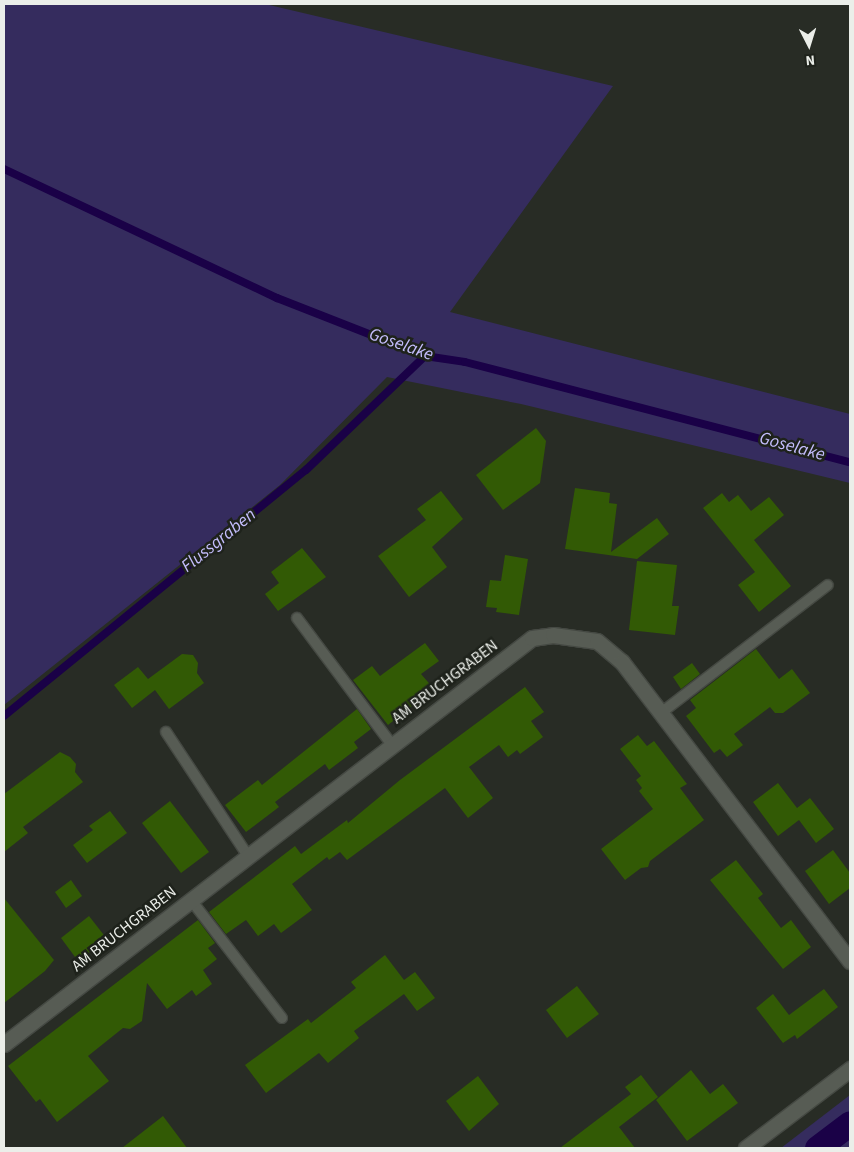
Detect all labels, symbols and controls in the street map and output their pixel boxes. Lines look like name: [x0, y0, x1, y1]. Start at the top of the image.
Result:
north arrow: [784, 20, 834, 70]
text: N: [805, 50, 816, 70]
water label: Goselake: [366, 324, 436, 366]
water label: Goselake: [757, 428, 827, 466]
water label: Flussgraben: [177, 504, 261, 578]
street label: AM BRUCHGRABEN: [388, 636, 502, 728]
street label: AM BRUCHGRABEN: [68, 882, 180, 976]

